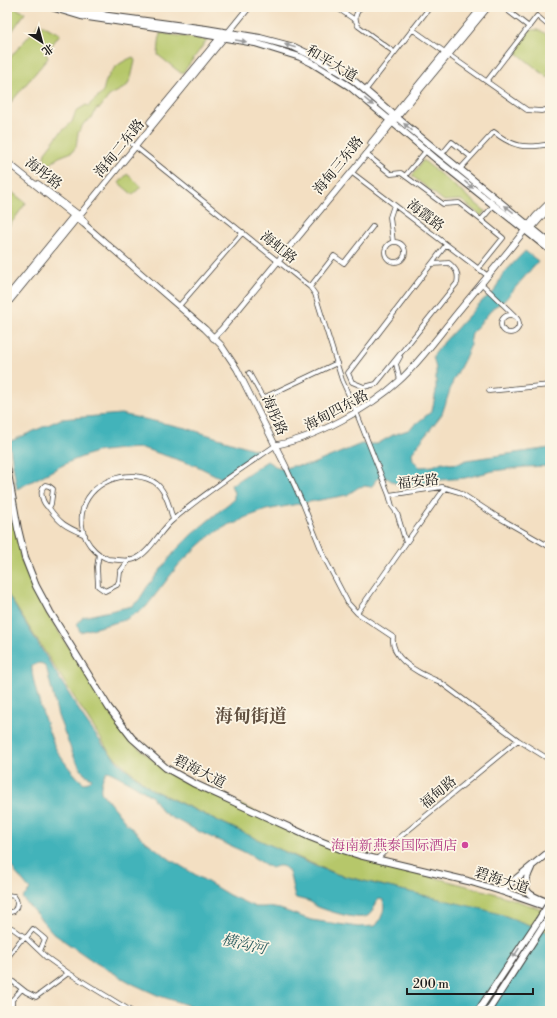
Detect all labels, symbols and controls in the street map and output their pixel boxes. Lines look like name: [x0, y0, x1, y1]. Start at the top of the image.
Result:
north arrow: [22, 22, 62, 62]
one-way arrow: [235, 38, 247, 44]
text: 北: [39, 40, 56, 58]
street label: 和平大道: [303, 42, 360, 86]
one-way arrow: [284, 43, 296, 49]
one-way arrow: [363, 98, 374, 106]
street label: 海甸二东路: [91, 116, 149, 181]
one-way arrow: [403, 123, 413, 132]
street label: 海甸三东路: [310, 133, 368, 198]
street label: 海彤路: [21, 154, 66, 194]
one-way arrow: [463, 180, 474, 189]
street label: 海霞路: [403, 196, 448, 236]
one-way arrow: [504, 204, 515, 213]
street label: 海虹路: [256, 228, 300, 268]
street label: 海甸四东路: [301, 387, 372, 435]
street label: 海彤路: [257, 393, 291, 438]
street label: 福安路: [396, 471, 440, 493]
district label: 海甸街道: [215, 705, 287, 728]
street label: 碧海大道: [171, 751, 229, 793]
street label: 福甸路: [417, 772, 461, 813]
place label: 海南新燕泰国际酒店: [331, 837, 457, 855]
marker: 海南新燕泰国际酒店: [460, 840, 470, 850]
street label: 碧海大道: [472, 864, 531, 898]
water label: 横沟河: [220, 930, 271, 959]
one-way arrow: [512, 948, 520, 958]
scale bar: [407, 970, 533, 996]
text: 200 m: [413, 977, 449, 992]

